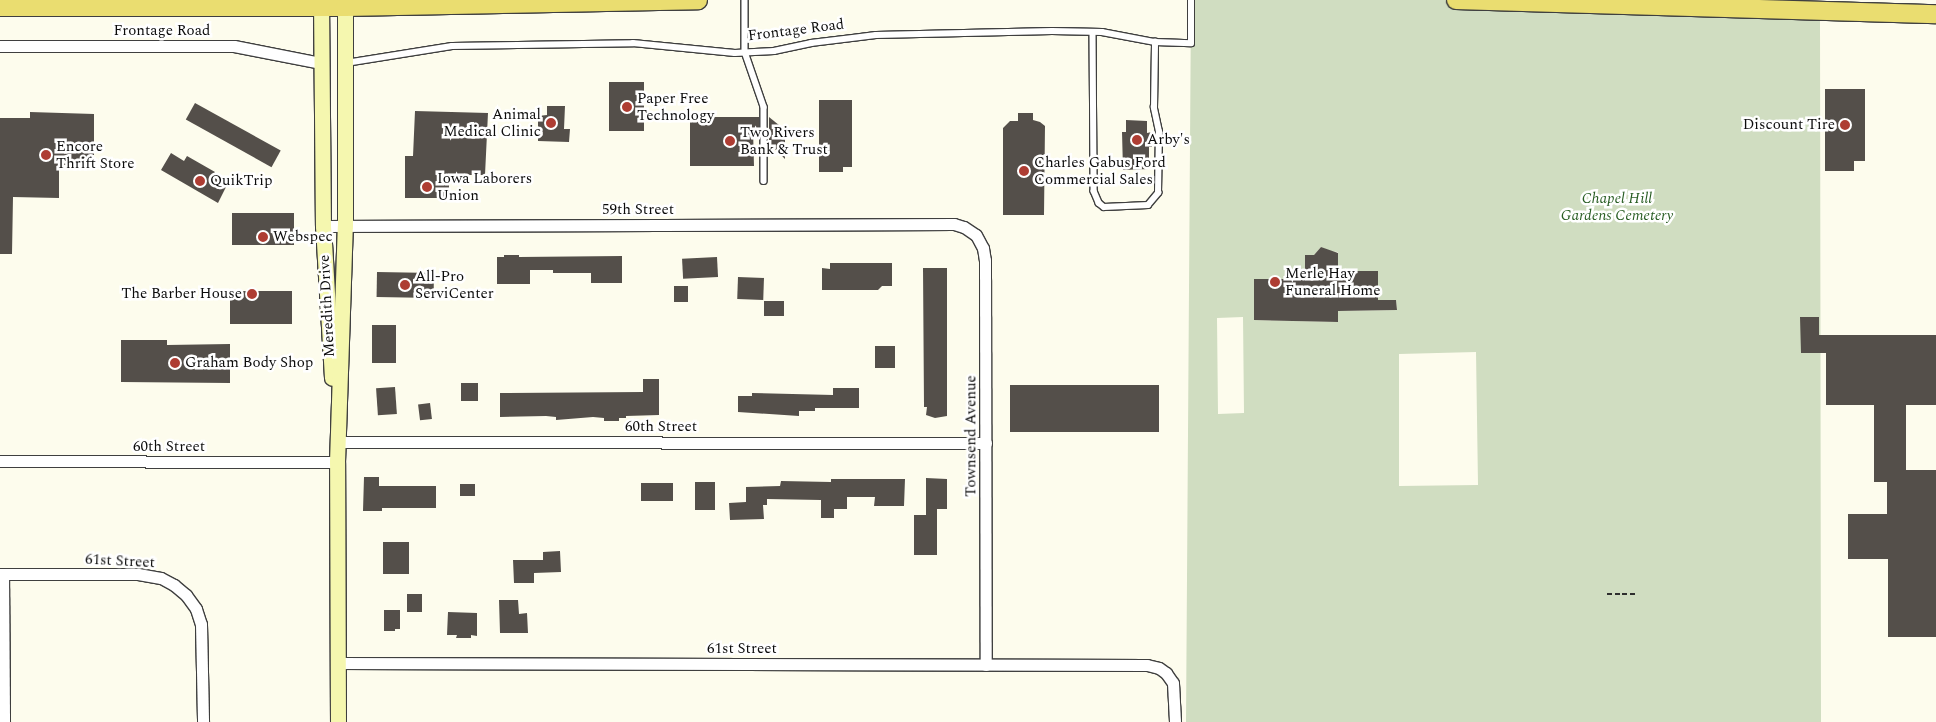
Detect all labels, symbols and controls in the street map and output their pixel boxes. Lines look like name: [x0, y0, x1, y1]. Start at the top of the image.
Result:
street label: Frontage Road: [747, 15, 845, 45]
street label: Frontage Road: [114, 22, 210, 40]
place label: Paper Free Technology: [637, 89, 714, 124]
marker: Paper Free Technology: [621, 101, 633, 113]
place label: Animal Medical Clinic: [443, 105, 541, 140]
place label: Discount Tire: [1743, 116, 1835, 134]
marker: Animal Medical Clinic: [545, 117, 557, 129]
marker: Discount Tire: [1839, 119, 1851, 131]
place label: Two Rivers Bank & Trust: [740, 123, 828, 158]
place label: Arby's: [1147, 131, 1190, 149]
marker: Arby's: [1131, 134, 1143, 146]
marker: Two Rivers Bank & Trust: [724, 135, 736, 147]
place label: Encore Thrift Store: [56, 137, 134, 172]
marker: Encore Thrift Store: [40, 149, 52, 161]
place label: Charles Gabus Ford Commercial Sales: [1034, 153, 1166, 188]
marker: Charles Gabus Ford Commercial Sales: [1018, 165, 1030, 177]
place label: Iowa Laborers Union: [437, 169, 532, 204]
place label: QuikTrip: [210, 172, 272, 190]
marker: QuikTrip: [194, 175, 206, 187]
marker: Iowa Laborers Union: [421, 181, 433, 193]
park label: Chapel Hill Gardens Cemetery: [1561, 189, 1673, 224]
street label: 59th Street: [602, 201, 674, 219]
place label: Webspec: [273, 228, 333, 246]
marker: Webspec: [257, 231, 269, 243]
street label: Meredith Drive: [315, 254, 339, 358]
place label: Merle Hay Funeral Home: [1285, 264, 1380, 299]
place label: All-Pro ServiCenter: [415, 267, 494, 302]
marker: Merle Hay Funeral Home: [1269, 276, 1281, 288]
marker: All-Pro ServiCenter: [399, 279, 411, 291]
place label: The Barber House: [121, 285, 242, 303]
marker: The Barber House: [246, 288, 258, 300]
place label: Graham Body Shop: [185, 354, 313, 372]
marker: Graham Body Shop: [169, 357, 181, 369]
street label: Townsend Avenue: [962, 375, 980, 497]
street label: 60th Street: [625, 418, 697, 436]
street label: 60th Street: [133, 438, 205, 456]
street label: 61st Street: [85, 550, 155, 572]
street label: 61st Street: [707, 640, 777, 658]

